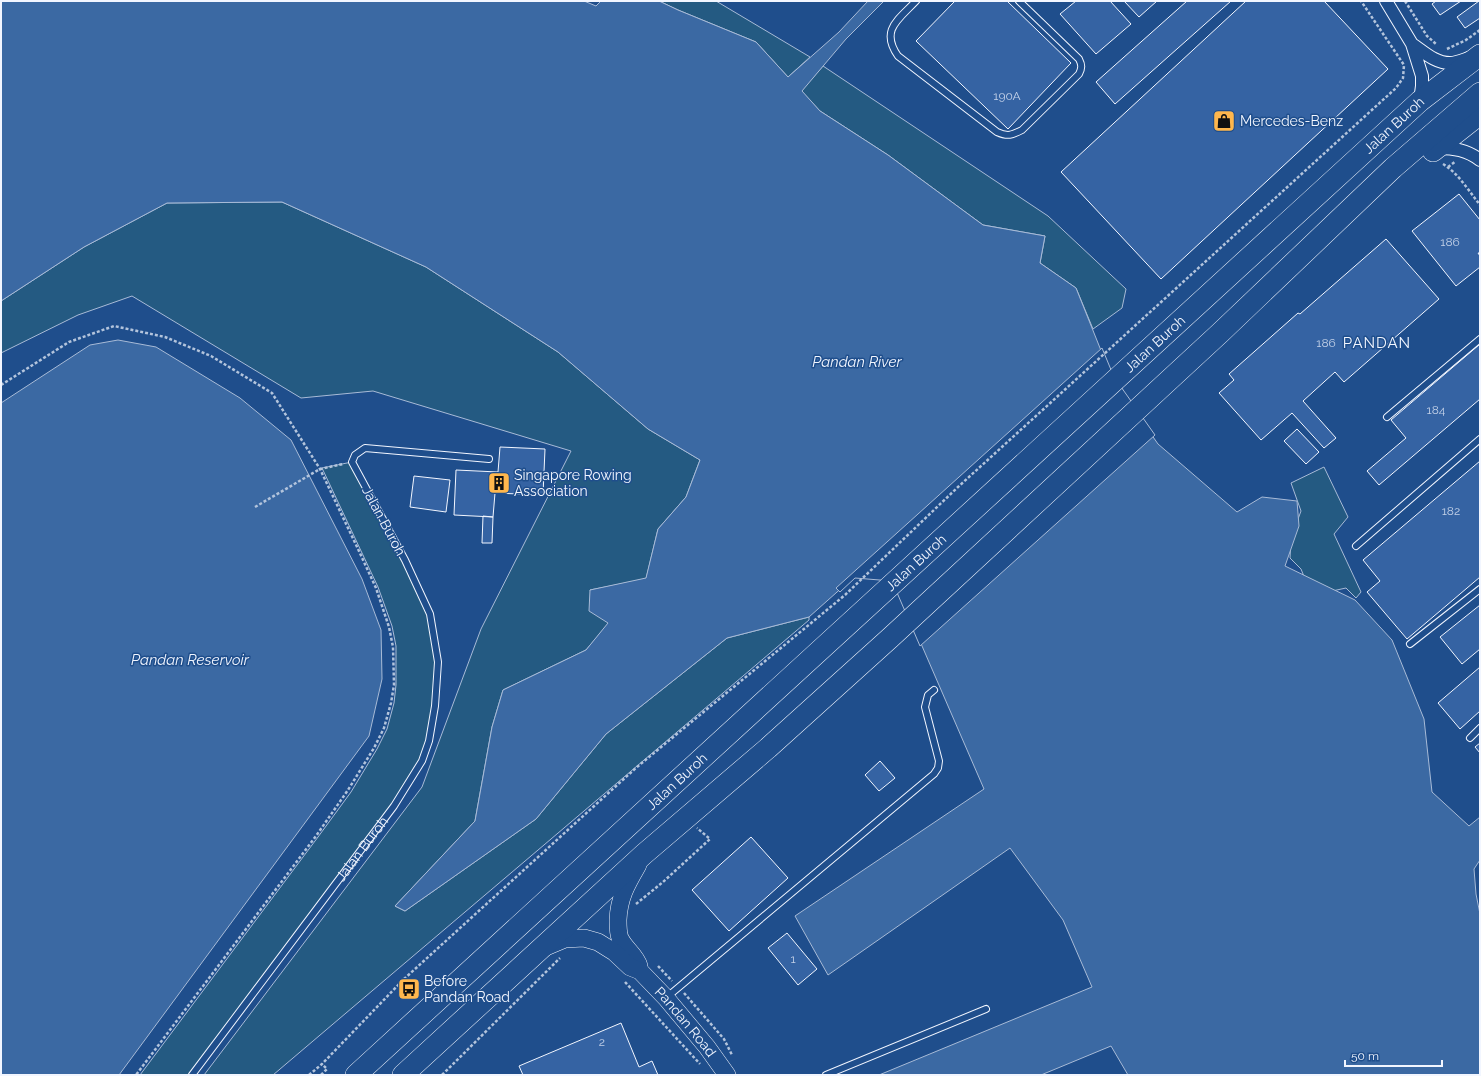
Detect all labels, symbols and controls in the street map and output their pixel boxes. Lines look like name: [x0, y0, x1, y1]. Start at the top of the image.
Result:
house number: 190A: [993, 89, 1021, 103]
street label: Jalan Buroh: [1360, 93, 1427, 157]
shop icon: Mercedes-Benz: [1211, 108, 1237, 134]
place label: Mercedes-Benz: [1240, 113, 1343, 129]
house number: 186: [1440, 235, 1460, 249]
street label: Jalan Buroh: [1121, 312, 1188, 375]
district label: PANDAN: [1343, 334, 1411, 352]
house number: 186: [1316, 336, 1336, 350]
water label: Pandan River: [812, 353, 902, 371]
house number: 184: [1427, 403, 1446, 417]
place label: Singapore Rowing Association: [514, 467, 632, 499]
building icon: Singapore Rowing Association: [486, 470, 512, 496]
street label: Jalan Buroh: [359, 484, 409, 558]
house number: 182: [1442, 504, 1460, 518]
street label: Jalan Buroh: [882, 531, 949, 594]
water label: Pandan Reservoir: [131, 651, 250, 669]
street label: Jalan Buroh: [643, 750, 710, 813]
street label: Jalan Buroh: [333, 813, 391, 884]
house number: 1: [790, 952, 796, 966]
place label: Before Pandan Road: [424, 973, 510, 1005]
bus stop icon: Before Pandan Road: [396, 976, 422, 1002]
street label: Pandan Road: [652, 984, 719, 1060]
house number: 2: [599, 1035, 605, 1049]
scale bar: [1345, 1042, 1442, 1068]
text: 50 m: [1351, 1049, 1379, 1063]

